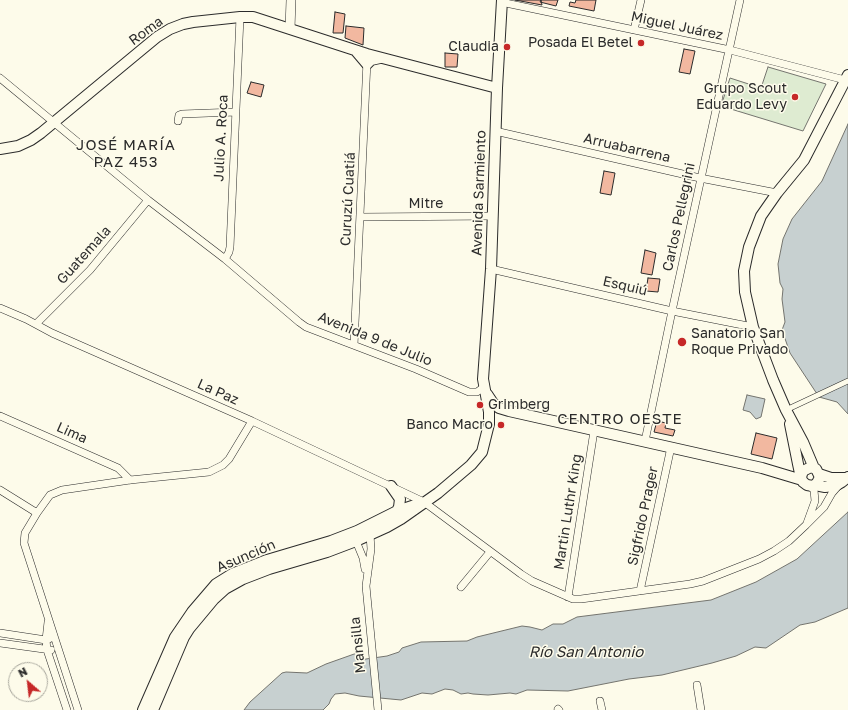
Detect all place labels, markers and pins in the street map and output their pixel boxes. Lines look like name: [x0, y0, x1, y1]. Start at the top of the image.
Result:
place label: Posada El Betel: [528, 35, 633, 51]
marker: Posada El Betel: [636, 38, 646, 48]
place label: Claudia: [448, 39, 499, 55]
marker: Claudia: [502, 42, 512, 52]
place label: Grupo Scout Eduardo Levy: [696, 81, 787, 114]
marker: Grupo Scout Eduardo Levy: [790, 92, 800, 102]
place label: Sanatorio San Roque Privado: [691, 326, 788, 358]
marker: Sanatorio San Roque Privado: [676, 336, 688, 348]
place label: Grimberg: [488, 397, 550, 413]
marker: Grimberg: [475, 400, 485, 410]
place label: Banco Macro: [406, 417, 493, 433]
marker: Banco Macro: [496, 420, 506, 430]

